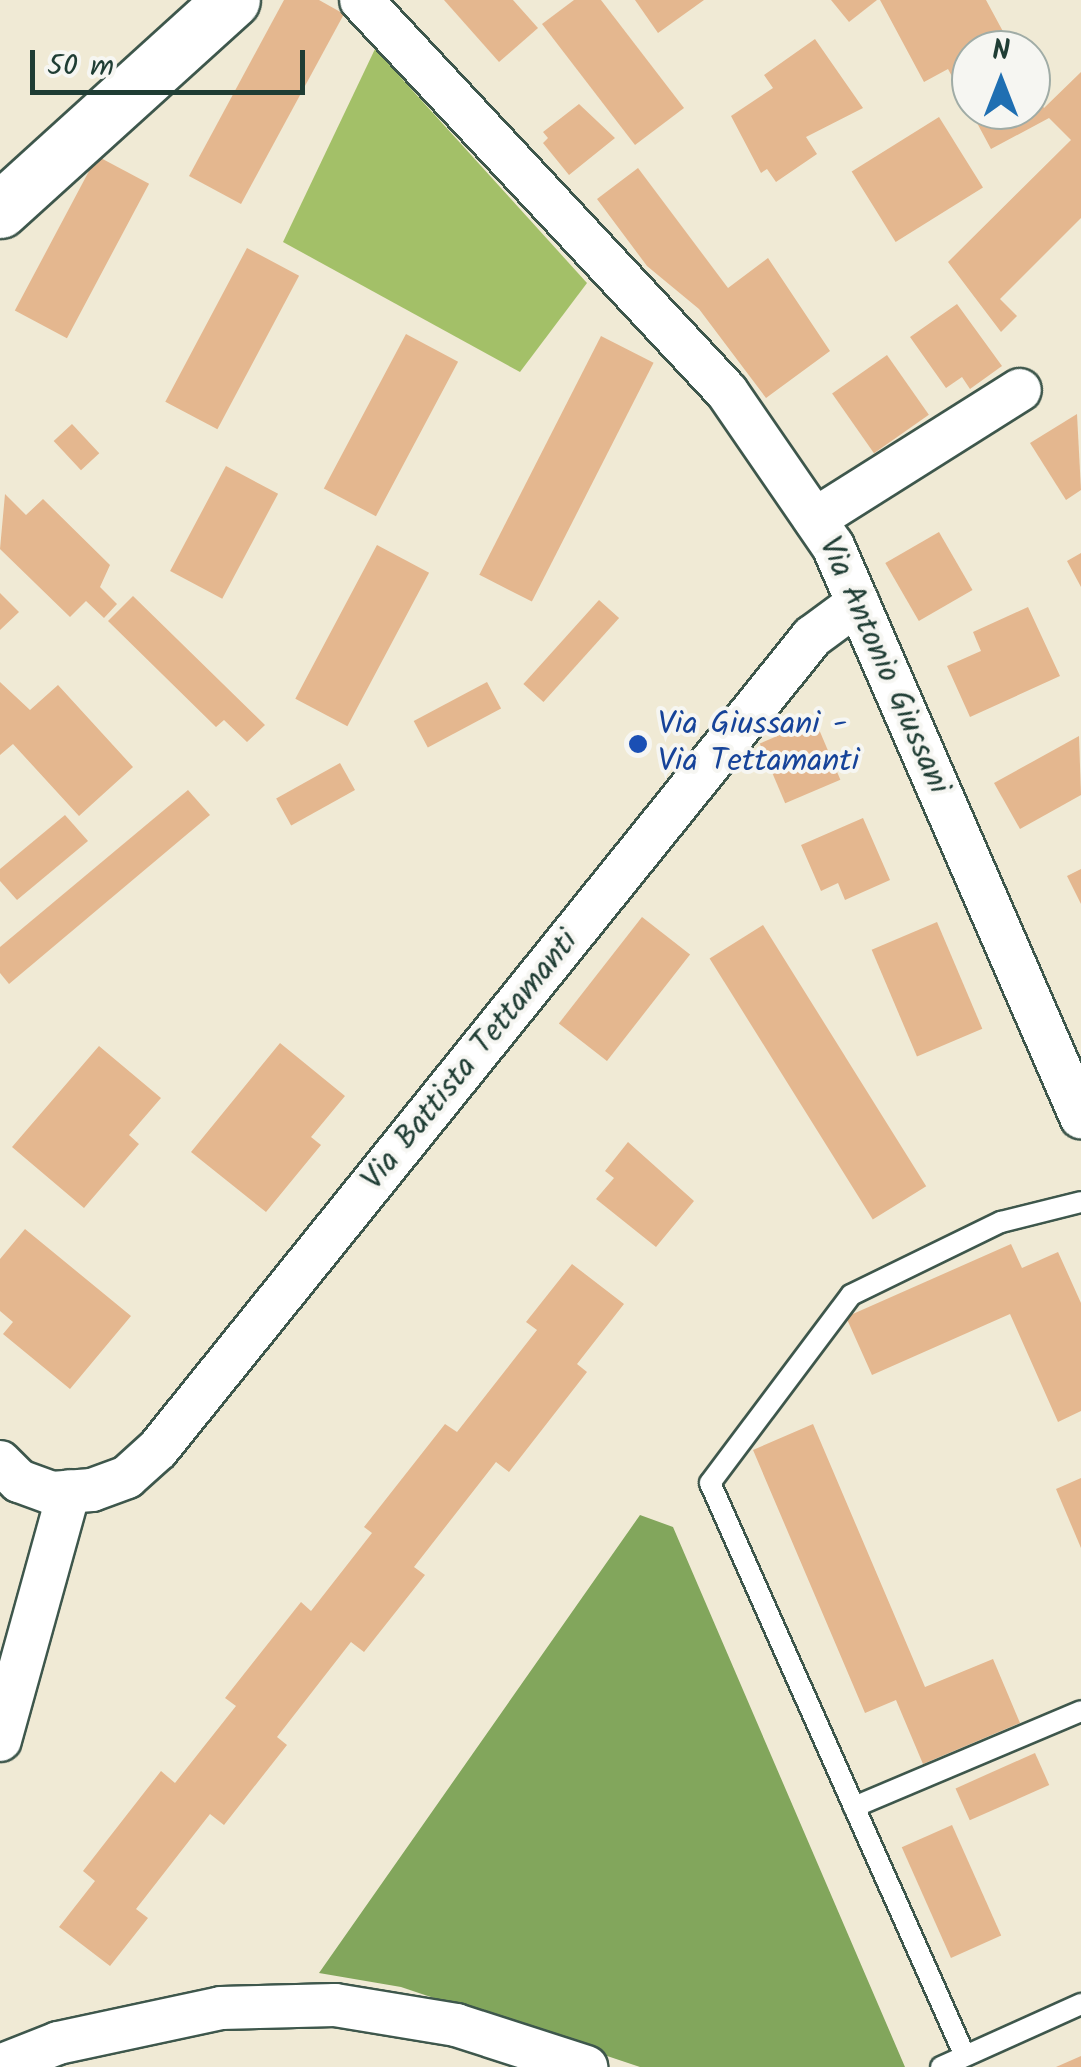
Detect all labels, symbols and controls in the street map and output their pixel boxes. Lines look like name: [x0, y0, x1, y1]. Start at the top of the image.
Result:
text: N: [992, 29, 1010, 74]
scale bar: [35, 30, 310, 92]
north arrow: [951, 30, 1051, 130]
text: 50 m: [47, 43, 114, 91]
street label: Via Antonio Giussani: [809, 531, 957, 801]
place label: Via Giussani - Via Tettamanti: [658, 707, 859, 782]
marker: Via Giussani - Via Tettamanti: [627, 733, 649, 755]
street label: Via Battista Tettamanti: [354, 923, 588, 1199]

